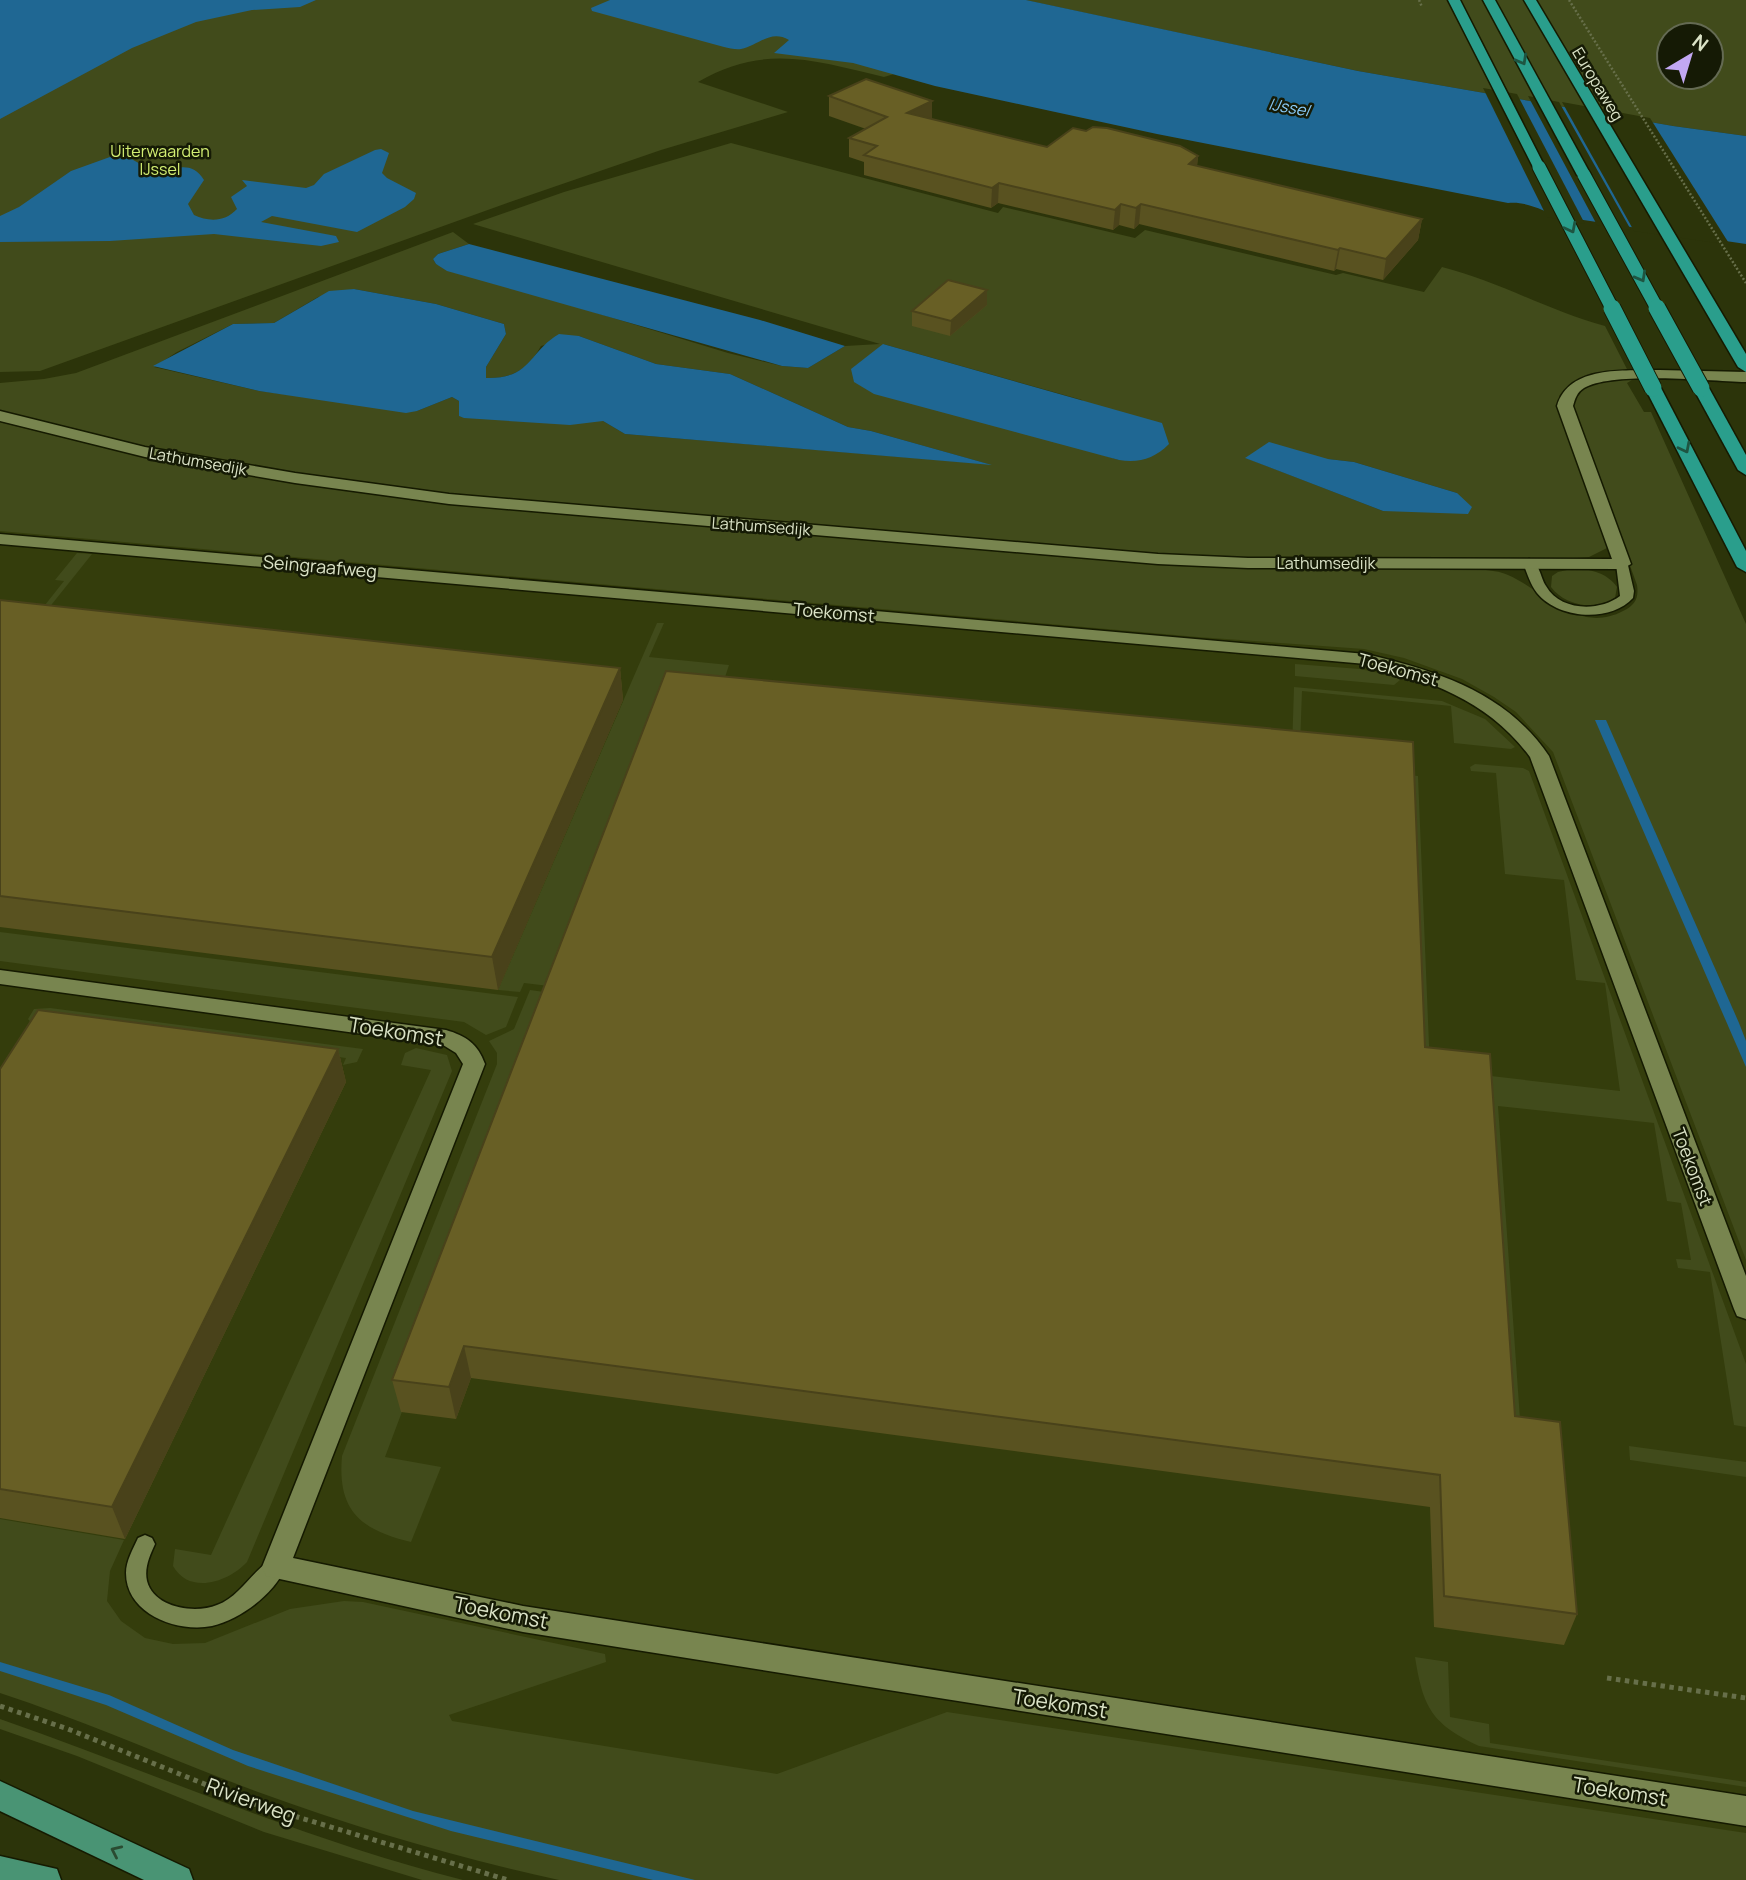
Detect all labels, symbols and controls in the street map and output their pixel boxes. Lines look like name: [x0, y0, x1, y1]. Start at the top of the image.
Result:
north arrow: [1655, 21, 1725, 91]
text: N: [1687, 28, 1714, 57]
street label: Europaweg: [1567, 43, 1629, 125]
one-way arrow: [1514, 53, 1527, 65]
water label: IJssel: [1267, 93, 1313, 122]
park label: Uiterwaarden IJssel: [110, 140, 210, 180]
one-way arrow: [1562, 220, 1576, 233]
one-way arrow: [1633, 270, 1646, 283]
one-way arrow: [1676, 441, 1690, 453]
street label: Lathumsedijk: [147, 442, 250, 481]
street label: Lathumsedijk: [711, 512, 812, 540]
street label: Seingraafweg: [262, 549, 378, 583]
street label: Lathumsedijk: [1277, 552, 1377, 574]
street label: Toekomst: [792, 596, 876, 628]
street label: Toekomst: [1356, 647, 1441, 691]
street label: Toekomst: [347, 1010, 445, 1052]
street label: Toekomst: [1667, 1124, 1719, 1209]
street label: Toekomst: [452, 1589, 551, 1635]
street label: Toekomst: [1011, 1682, 1109, 1724]
street label: Toekomst: [1571, 1770, 1669, 1812]
street label: Rivierweg: [202, 1771, 300, 1829]
one-way arrow: [111, 1845, 123, 1859]

